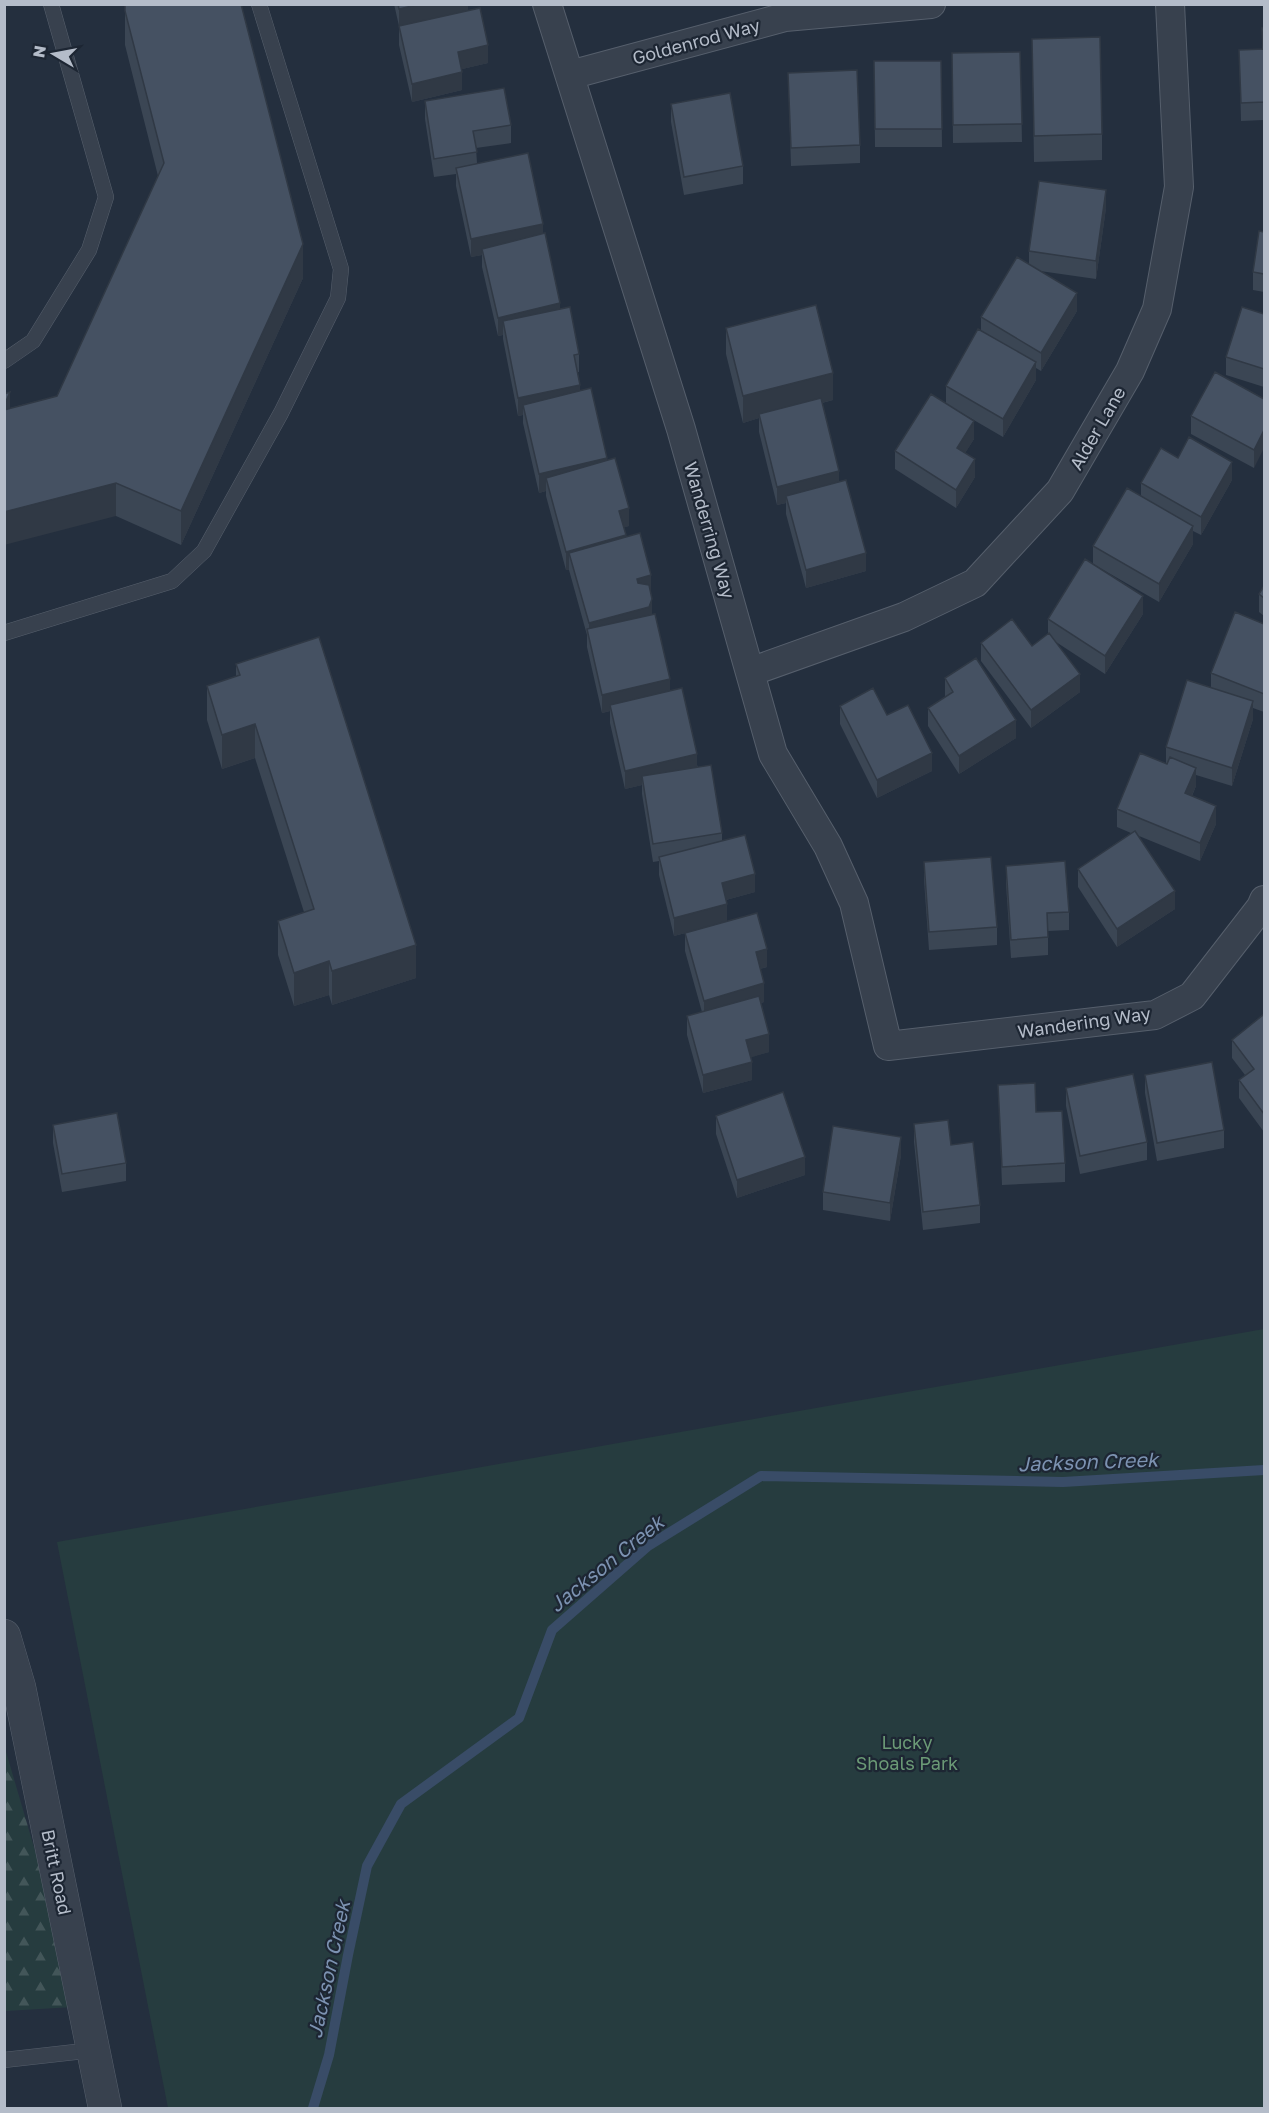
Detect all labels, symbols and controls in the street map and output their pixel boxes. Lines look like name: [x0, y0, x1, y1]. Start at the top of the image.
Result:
street label: Goldenrod Way: [630, 13, 762, 69]
north arrow: [24, 24, 84, 84]
text: N: [28, 44, 50, 59]
street label: Alder Lane: [1064, 382, 1130, 474]
street label: Wanderring Way: [680, 459, 740, 601]
street label: Wandering Way: [1016, 1002, 1152, 1042]
water label: Jackson Creek: [1018, 1446, 1161, 1475]
water label: Jackson Creek: [544, 1508, 670, 1616]
park label: Lucky Shoals Park: [856, 1731, 958, 1774]
street label: Britt Road: [37, 1827, 77, 1917]
water label: Jackson Creek: [302, 1895, 355, 2040]

